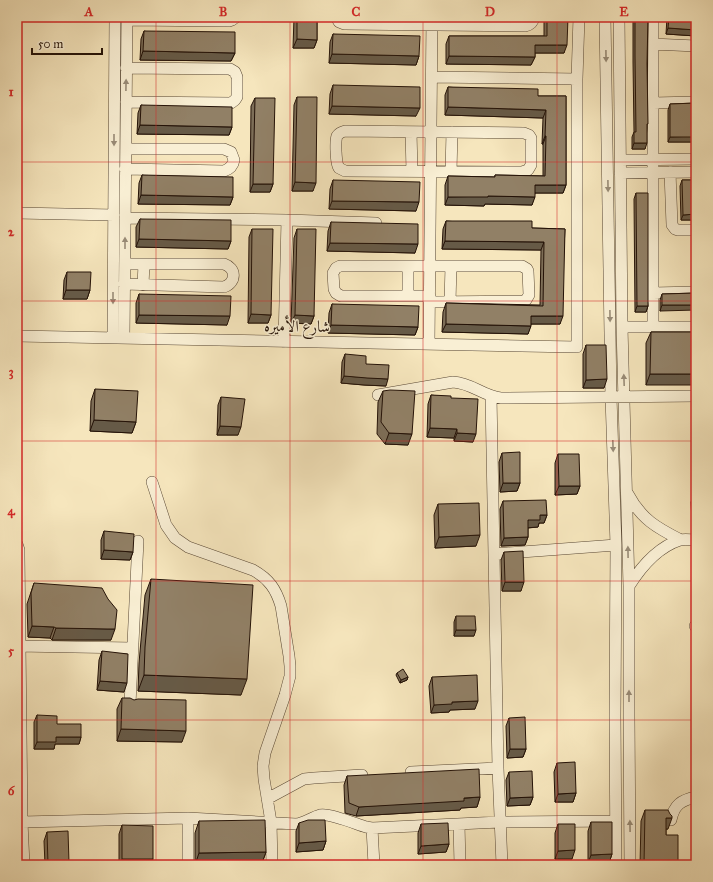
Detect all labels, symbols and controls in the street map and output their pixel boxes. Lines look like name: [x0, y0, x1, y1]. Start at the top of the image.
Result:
text: A: [84, 4, 94, 20]
text: B: [219, 4, 228, 20]
text: C: [352, 4, 361, 20]
text: D: [485, 4, 495, 20]
text: E: [619, 4, 629, 20]
scale bar: [32, 30, 102, 56]
text: 50 m: [38, 37, 63, 51]
one-way arrow: [603, 50, 609, 63]
one-way arrow: [123, 78, 129, 91]
text: 1: [8, 84, 14, 100]
one-way arrow: [111, 134, 117, 147]
one-way arrow: [605, 180, 611, 193]
text: 2: [8, 224, 15, 240]
one-way arrow: [122, 236, 128, 249]
one-way arrow: [110, 292, 116, 305]
one-way arrow: [606, 310, 613, 322]
street label: شارع الأميره: [264, 314, 330, 340]
text: 3: [8, 364, 14, 380]
one-way arrow: [620, 374, 627, 386]
one-way arrow: [609, 440, 616, 452]
text: 4: [7, 503, 15, 519]
one-way arrow: [625, 545, 631, 558]
text: 5: [8, 643, 15, 659]
one-way arrow: [626, 689, 632, 702]
text: 6: [8, 783, 16, 799]
one-way arrow: [627, 819, 633, 832]

